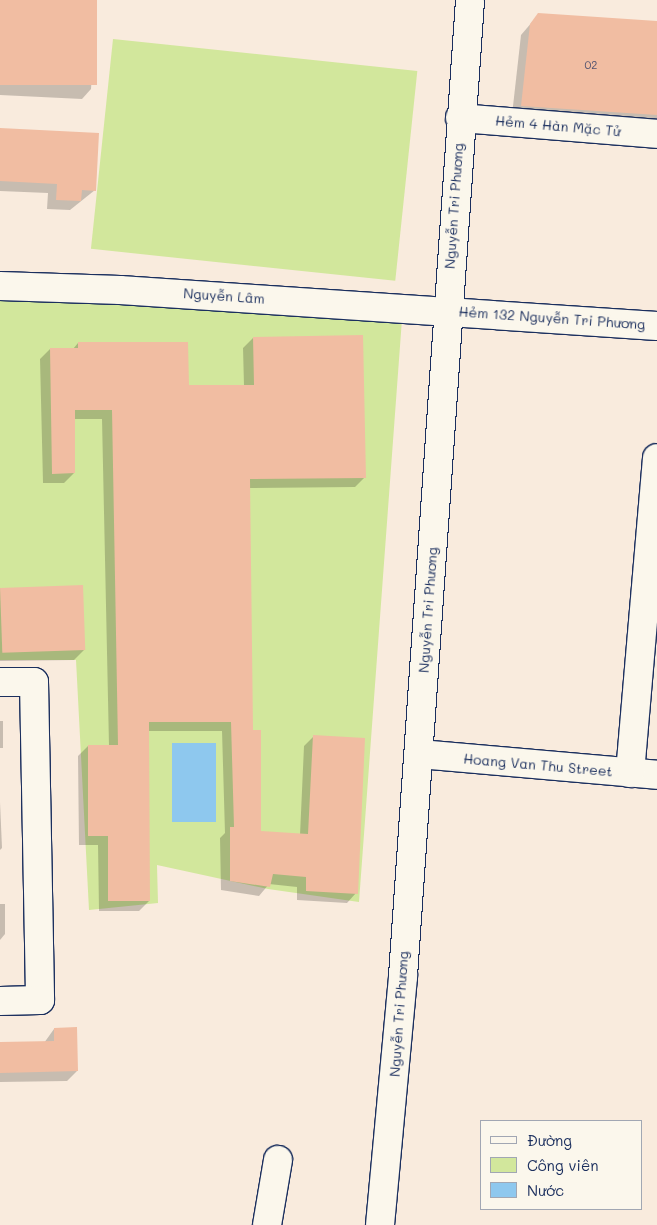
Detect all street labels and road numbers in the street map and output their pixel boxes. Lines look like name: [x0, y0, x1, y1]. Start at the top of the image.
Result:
street label: Hẻm 4 Hàn Mặc Tử: [495, 112, 621, 140]
street label: Nguyễn Tri Phương: [441, 142, 467, 270]
street label: Nguyễn Lâm: [183, 285, 265, 307]
street label: Hẻm 132 Nguyễn Tri Phương: [458, 303, 646, 333]
street label: Nguyễn Tri Phương: [415, 546, 441, 674]
street label: Hoang Van Thu Street: [463, 750, 613, 780]
street label: Nguyễn Tri Phương: [386, 950, 412, 1078]

